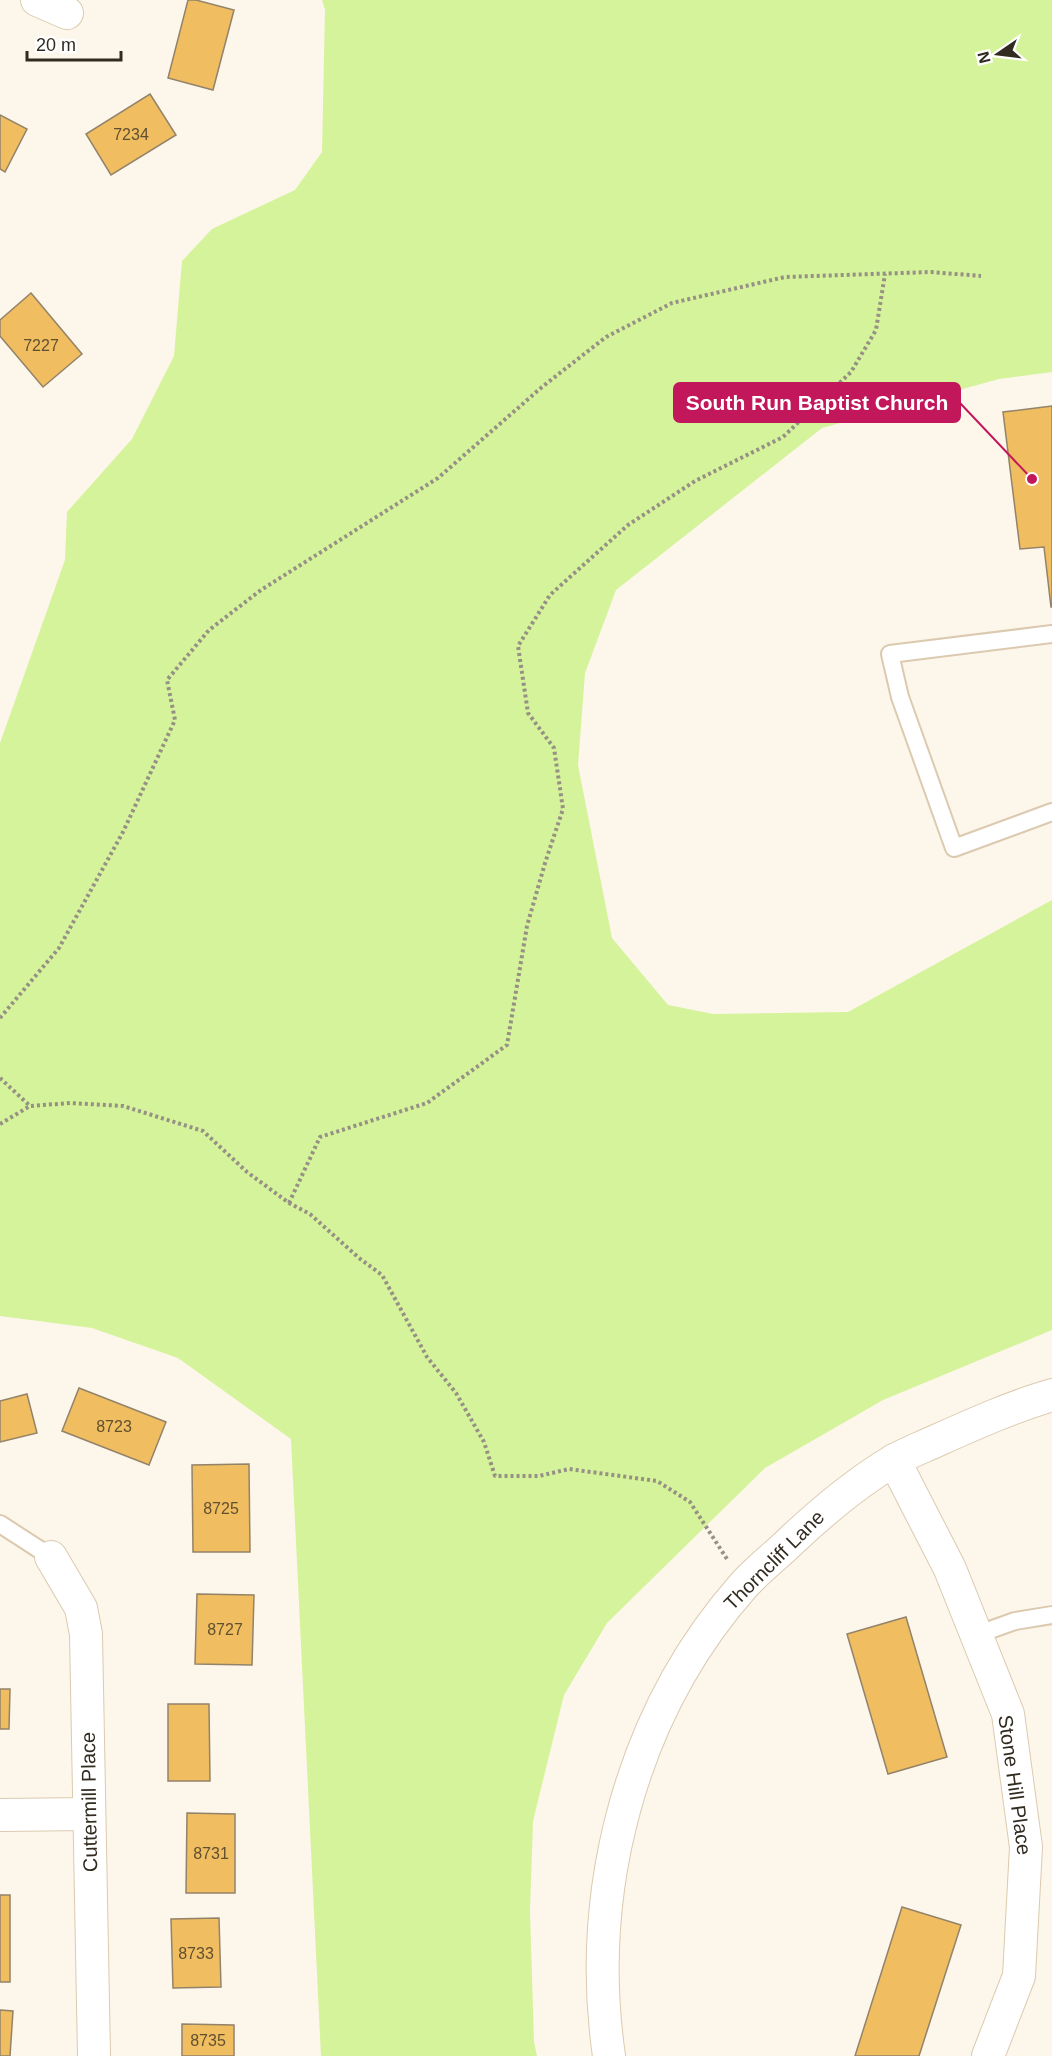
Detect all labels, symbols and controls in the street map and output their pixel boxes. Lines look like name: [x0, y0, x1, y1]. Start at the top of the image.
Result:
scale bar: [27, 24, 122, 62]
north arrow: [968, 24, 1028, 84]
text: 20 m: [36, 35, 76, 55]
text: N: [974, 50, 994, 65]
house number: 7234: [113, 126, 149, 143]
house number: 7227: [23, 337, 59, 354]
callout: South Run Baptist Church: [674, 383, 960, 422]
text: South Run Baptist Church: [686, 391, 948, 414]
house number: 8723: [96, 1418, 132, 1435]
house number: 8725: [203, 1500, 239, 1517]
street label: Thorncliff Lane: [720, 1506, 828, 1614]
house number: 8727: [207, 1621, 243, 1638]
street label: Stone Hill Place: [994, 1714, 1036, 1856]
street label: Cuttermill Place: [77, 1732, 101, 1872]
house number: 8731: [193, 1845, 229, 1862]
house number: 8733: [178, 1945, 214, 1962]
house number: 8735: [190, 2032, 226, 2049]

